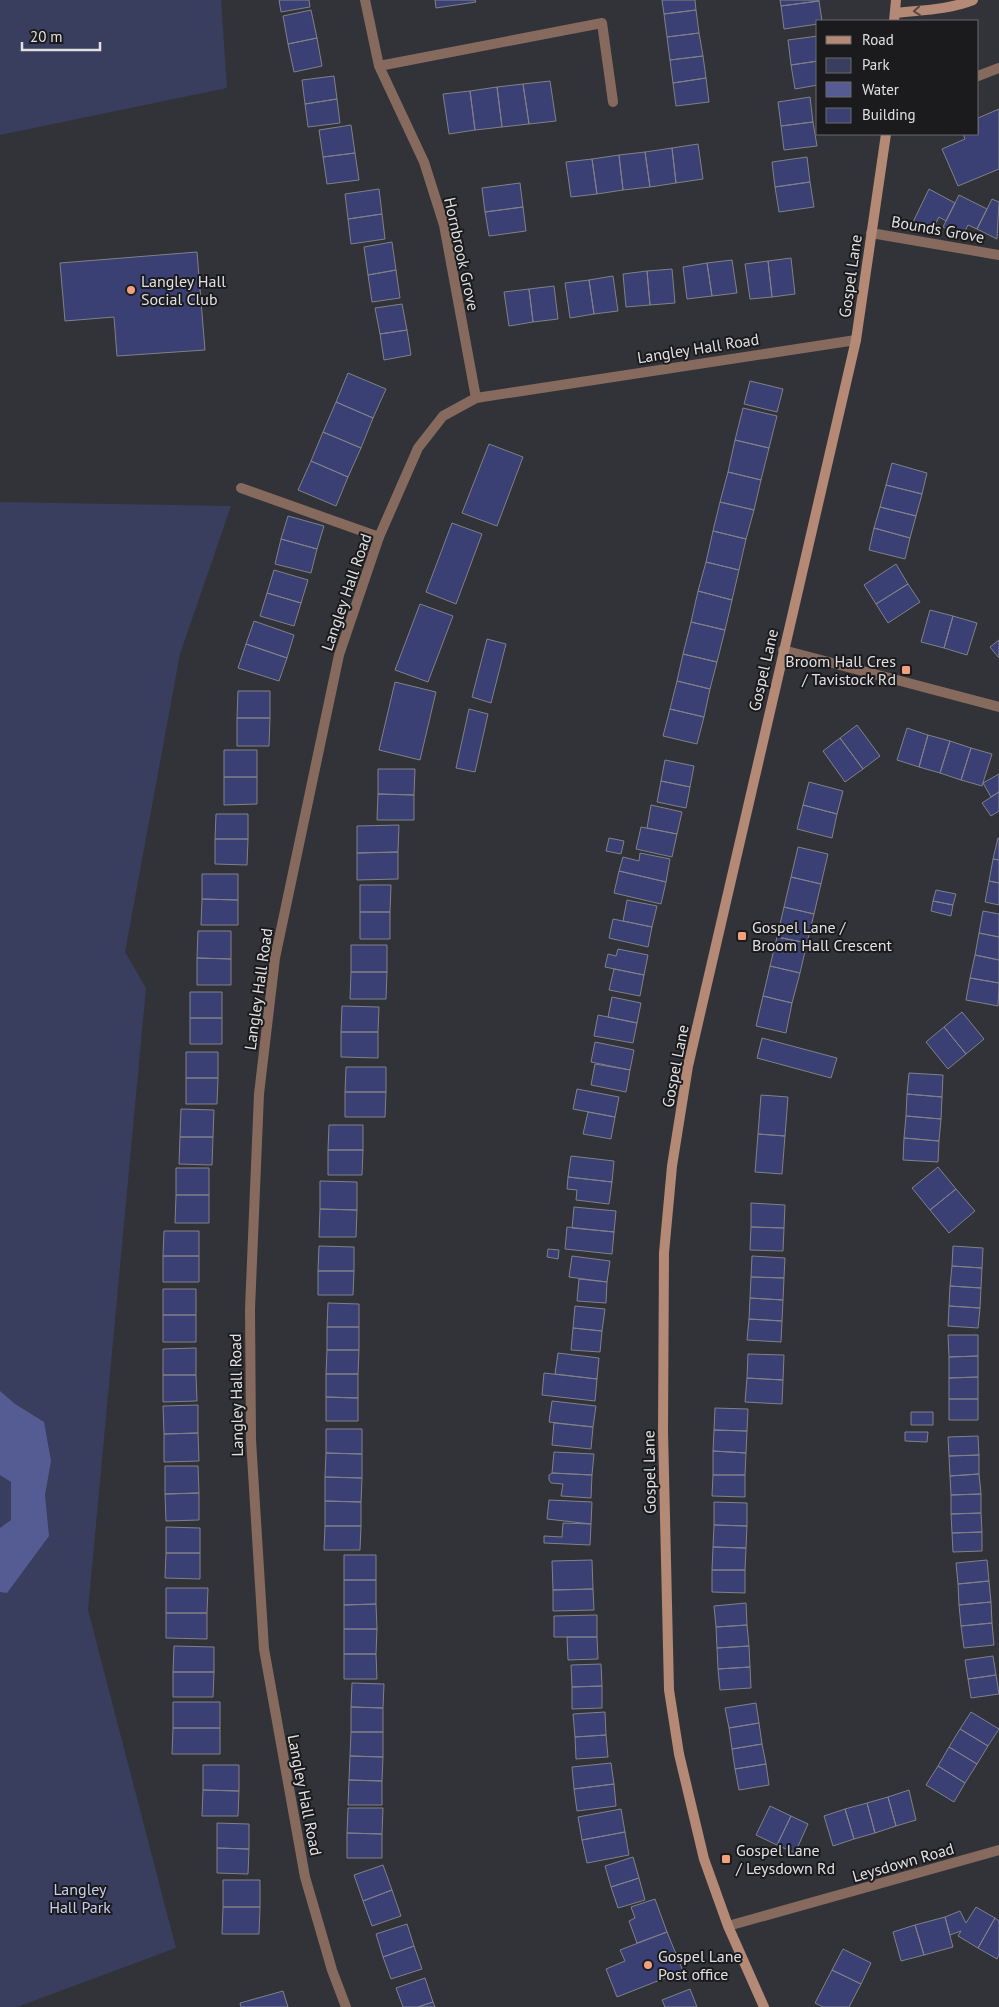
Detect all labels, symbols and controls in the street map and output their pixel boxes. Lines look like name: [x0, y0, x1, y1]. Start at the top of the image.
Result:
one-way arrow: [913, 5, 921, 16]
scale bar: [22, 20, 100, 52]
legend: [816, 20, 979, 135]
text: 20 m: [30, 27, 63, 46]
text: Road: [862, 30, 894, 49]
text: Park: [862, 55, 890, 74]
text: Water: [862, 80, 899, 99]
text: Building: [862, 105, 916, 124]
street label: Hornbrook Grove: [440, 195, 484, 313]
street label: Bounds Grove: [890, 211, 986, 247]
street label: Gospel Lane: [834, 233, 866, 319]
place label: Langley Hall Social Club: [141, 271, 226, 309]
marker: Langley Hall Social Club: [125, 284, 137, 296]
street label: Langley Hall Road: [636, 329, 760, 367]
street label: Langley Hall Road: [317, 531, 375, 653]
street label: Gospel Lane: [744, 627, 782, 713]
place label: Broom Hall Cres / Tavistock Rd: [785, 651, 896, 689]
marker: Broom Hall Cres / Tavistock Rd: [900, 664, 912, 676]
place label: Gospel Lane / Broom Hall Crescent: [752, 917, 892, 955]
street label: Langley Hall Road: [240, 927, 276, 1051]
marker: Gospel Lane / Broom Hall Crescent: [736, 930, 748, 942]
street label: Gospel Lane: [657, 1023, 693, 1109]
street label: Langley Hall Road: [225, 1333, 247, 1457]
street label: Gospel Lane: [638, 1430, 660, 1514]
street label: Langley Hall Road: [283, 1733, 327, 1857]
street label: Leysdown Road: [850, 1838, 956, 1886]
place label: Gospel Lane / Leysdown Rd: [735, 1840, 835, 1878]
marker: Gospel Lane / Leysdown Rd: [720, 1853, 732, 1865]
park label: Langley Hall Park: [49, 1879, 111, 1917]
place label: Gospel Lane Post office: [658, 1946, 742, 1984]
marker: Gospel Lane Post office: [642, 1959, 654, 1971]

